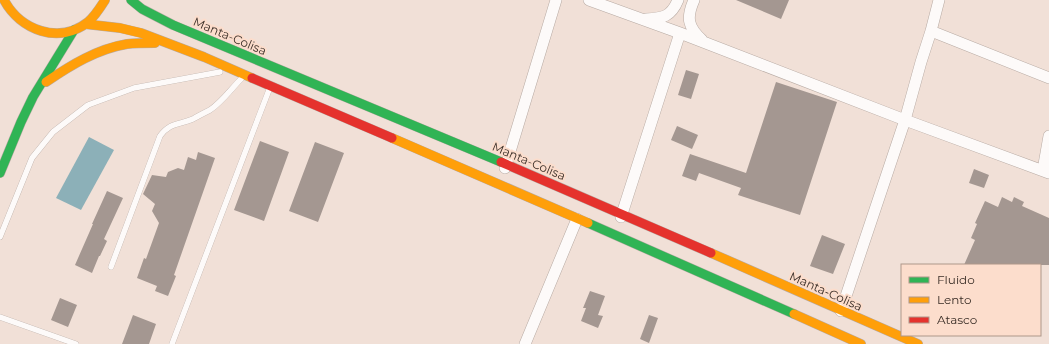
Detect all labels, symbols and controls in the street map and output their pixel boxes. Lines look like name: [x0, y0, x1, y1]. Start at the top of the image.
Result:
street label: Manta-Colisa: [191, 14, 269, 58]
street label: Manta-Colisa: [490, 139, 568, 183]
legend: [901, 264, 1041, 336]
street label: Manta-Colisa: [787, 268, 865, 314]
text: Fluido: [937, 272, 975, 287]
text: Lento: [937, 292, 972, 307]
text: Atasco: [937, 312, 977, 327]

